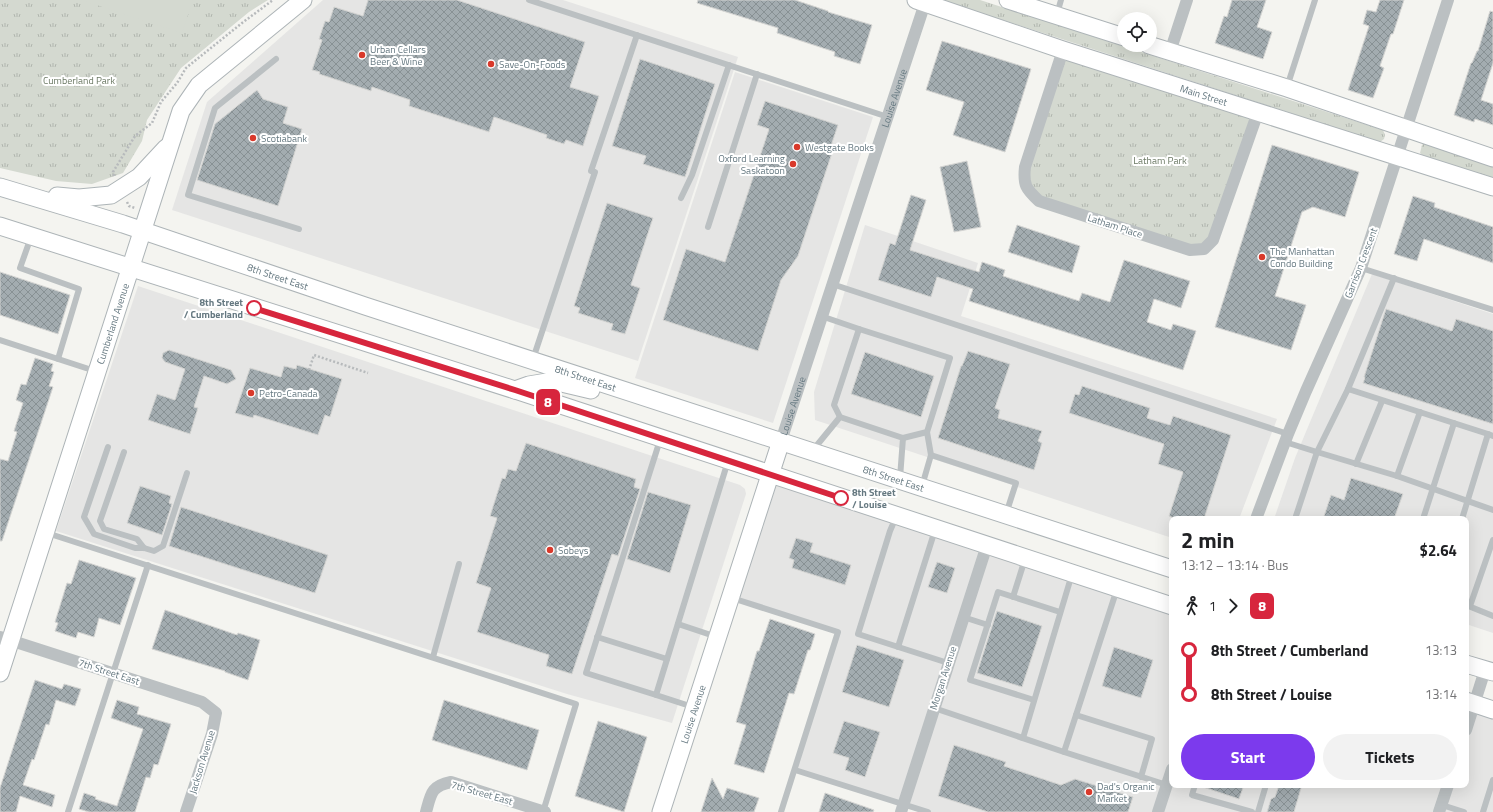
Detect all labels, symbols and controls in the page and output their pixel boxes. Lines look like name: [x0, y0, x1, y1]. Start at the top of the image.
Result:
map controls: [1117, 12, 1157, 52]
button: locate: [1117, 12, 1157, 52]
place label: Urban Cellars Beer & Wine: [370, 42, 426, 69]
marker: Urban Cellars Beer & Wine: [357, 50, 367, 60]
place label: Save-On-Foods: [499, 57, 566, 72]
marker: Save-On-Foods: [486, 59, 496, 69]
street label: Louise Avenue: [877, 67, 910, 129]
park label: Cumberland Park: [43, 73, 115, 88]
street label: Main Street: [1178, 80, 1230, 110]
place label: Scotiabank: [261, 131, 307, 146]
marker: Scotiabank: [248, 133, 258, 143]
place label: Westgate Books: [805, 140, 874, 155]
marker: Westgate Books: [792, 142, 802, 152]
place label: Oxford Learning Saskatoon: [718, 151, 785, 178]
park label: Latham Park: [1133, 153, 1187, 168]
marker: Oxford Learning Saskatoon: [788, 159, 798, 169]
street label: Latham Place: [1086, 210, 1144, 242]
street label: Garrison Crescent: [1341, 225, 1382, 300]
place label: The Manhattan Condo Building: [1270, 244, 1334, 271]
marker: The Manhattan Condo Building: [1257, 252, 1267, 262]
street label: 8th Street East: [245, 259, 311, 294]
street label: Cumberland Avenue: [92, 281, 133, 366]
place label: 8th Street / Cumberland: [184, 295, 243, 322]
marker: 8th Street / Cumberland: [246, 300, 262, 316]
street label: 8th Street East: [553, 361, 619, 395]
street label: Louise Avenue: [776, 375, 809, 437]
place label: Petro-Canada: [259, 386, 318, 401]
marker: Petro-Canada: [246, 388, 256, 398]
line badge: 8: [535, 389, 561, 415]
text: 8: [544, 391, 552, 412]
street label: 8th Street East: [861, 461, 927, 495]
place label: 8th Street / Louise: [852, 485, 896, 512]
marker: 8th Street / Louise: [833, 490, 849, 506]
text: 2 min: [1181, 523, 1234, 557]
text: $2.64: [1420, 539, 1457, 562]
place label: Sobeys: [558, 543, 589, 558]
marker: Sobeys: [545, 545, 555, 555]
text: 13:12 – 13:14 · Bus: [1181, 555, 1288, 575]
icon: walk: [1181, 595, 1203, 617]
icon: forward: [1222, 595, 1244, 617]
text: 8: [1258, 595, 1266, 616]
text: 1: [1209, 596, 1216, 616]
text: 8th Street / Cumberland: [1211, 639, 1369, 662]
text: 13:13: [1425, 640, 1457, 660]
street label: Morgan Avenue: [926, 644, 960, 712]
street label: 7th Street East: [77, 655, 142, 689]
street label: Louise Avenue: [676, 683, 709, 745]
text: 8th Street / Louise: [1211, 683, 1332, 706]
text: 13:14: [1425, 684, 1457, 704]
street label: Jackson Avenue: [185, 728, 219, 796]
button: Start: [1181, 734, 1315, 780]
button: Tickets: [1323, 734, 1457, 780]
street label: 7th Street East: [449, 777, 515, 809]
place label: Dad's Organic Market: [1097, 779, 1155, 806]
marker: Dad's Organic Market: [1084, 787, 1094, 797]

